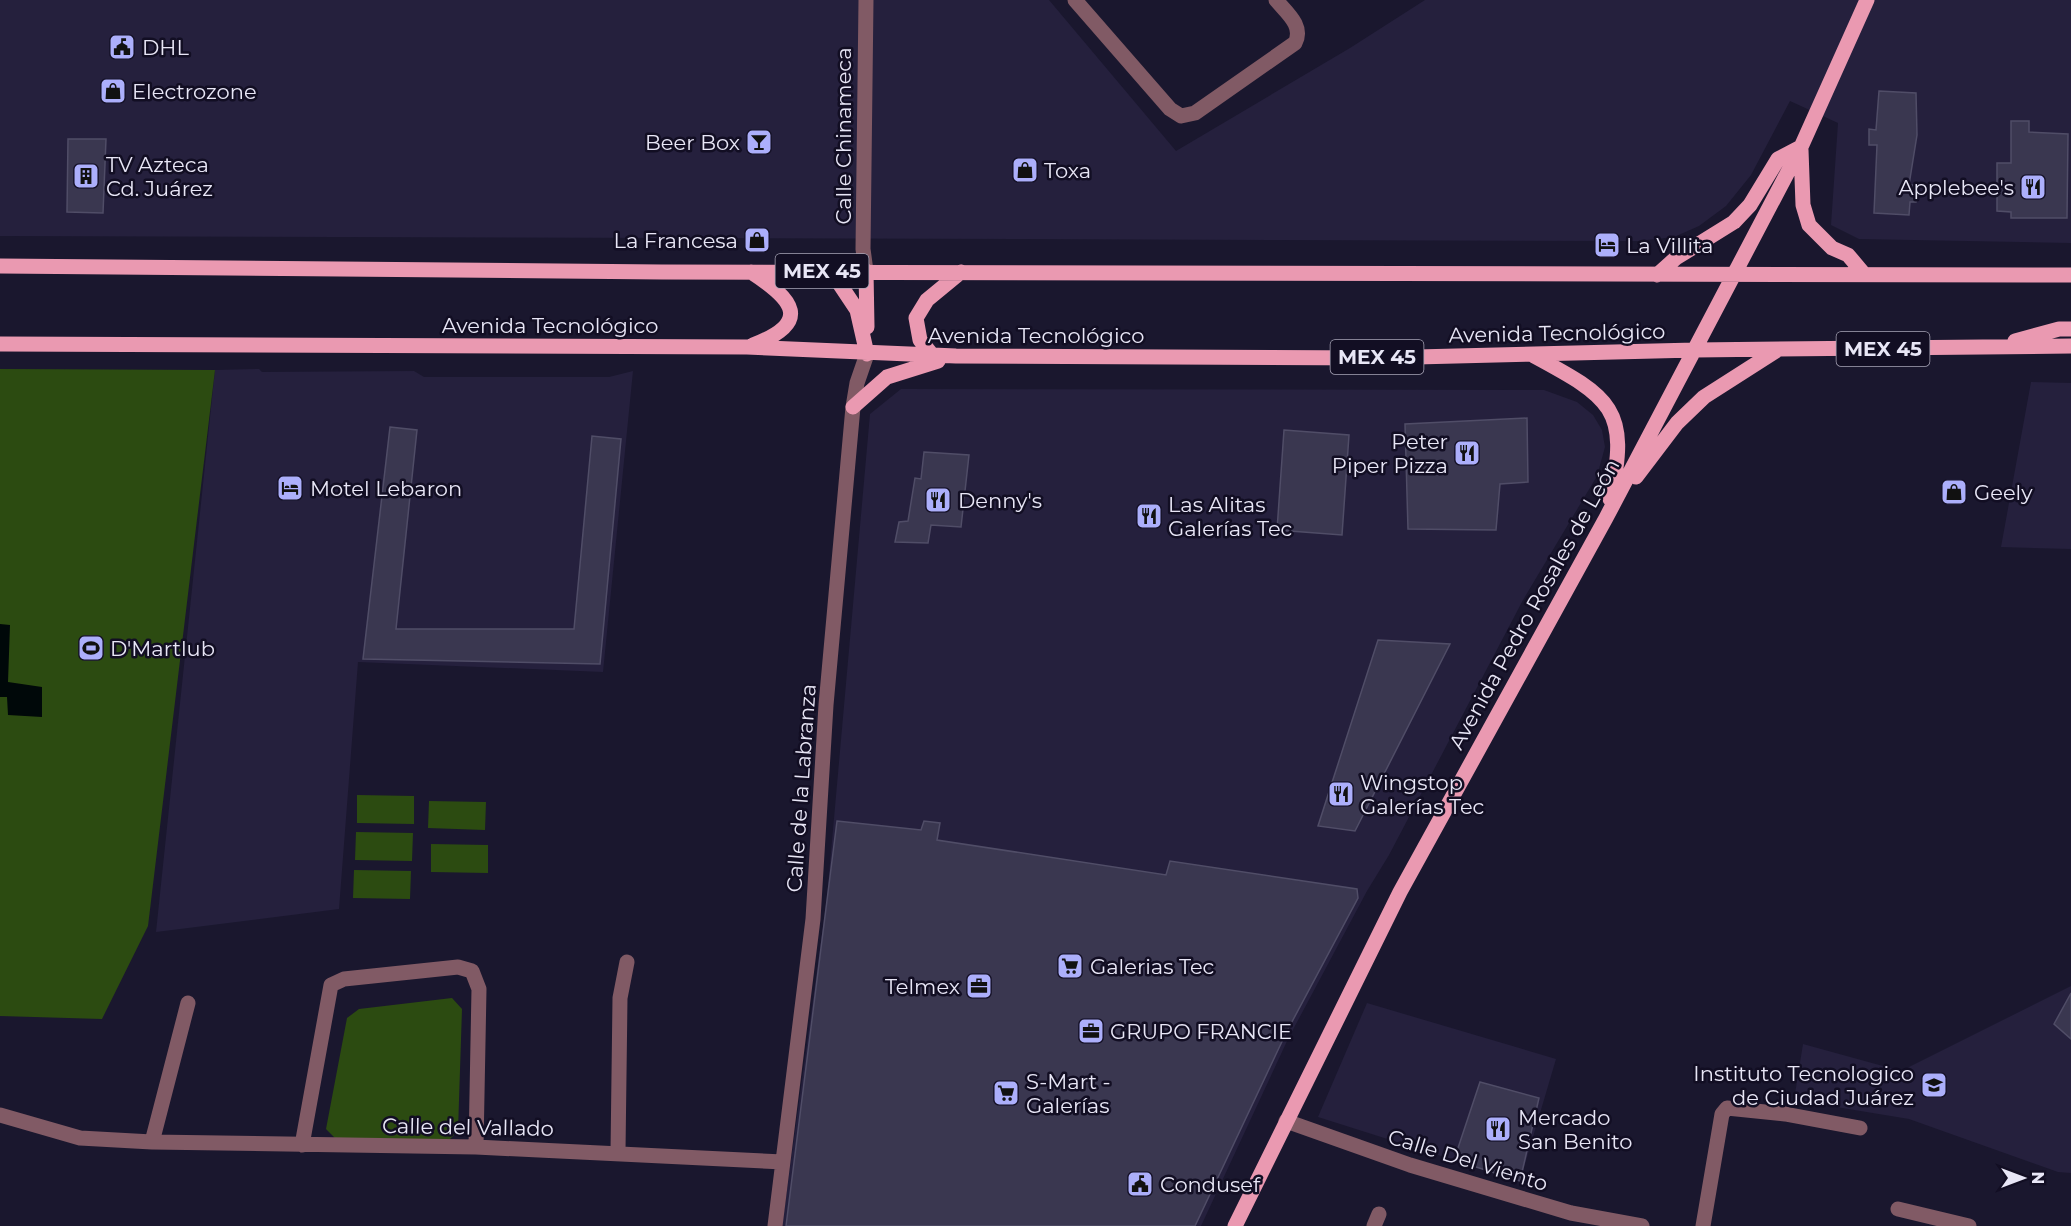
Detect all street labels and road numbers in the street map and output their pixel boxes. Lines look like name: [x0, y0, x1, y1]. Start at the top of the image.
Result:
street label: Calle Chinameca: [831, 47, 856, 225]
road number: MEX 45: [776, 254, 868, 288]
street label: Avenida Tecnológico: [442, 313, 658, 338]
street label: Avenida Tecnológico: [1448, 319, 1666, 347]
street label: Avenida Tecnológico: [928, 323, 1144, 348]
road number: MEX 45: [1836, 332, 1930, 366]
road number: MEX 45: [1330, 340, 1424, 374]
street label: Avenida Pedro Rosales de León: [1443, 454, 1625, 754]
street label: Calle de la Labranza: [781, 683, 821, 893]
street label: Calle del Vallado: [382, 1113, 554, 1141]
street label: Calle Del Viento: [1385, 1124, 1551, 1196]

